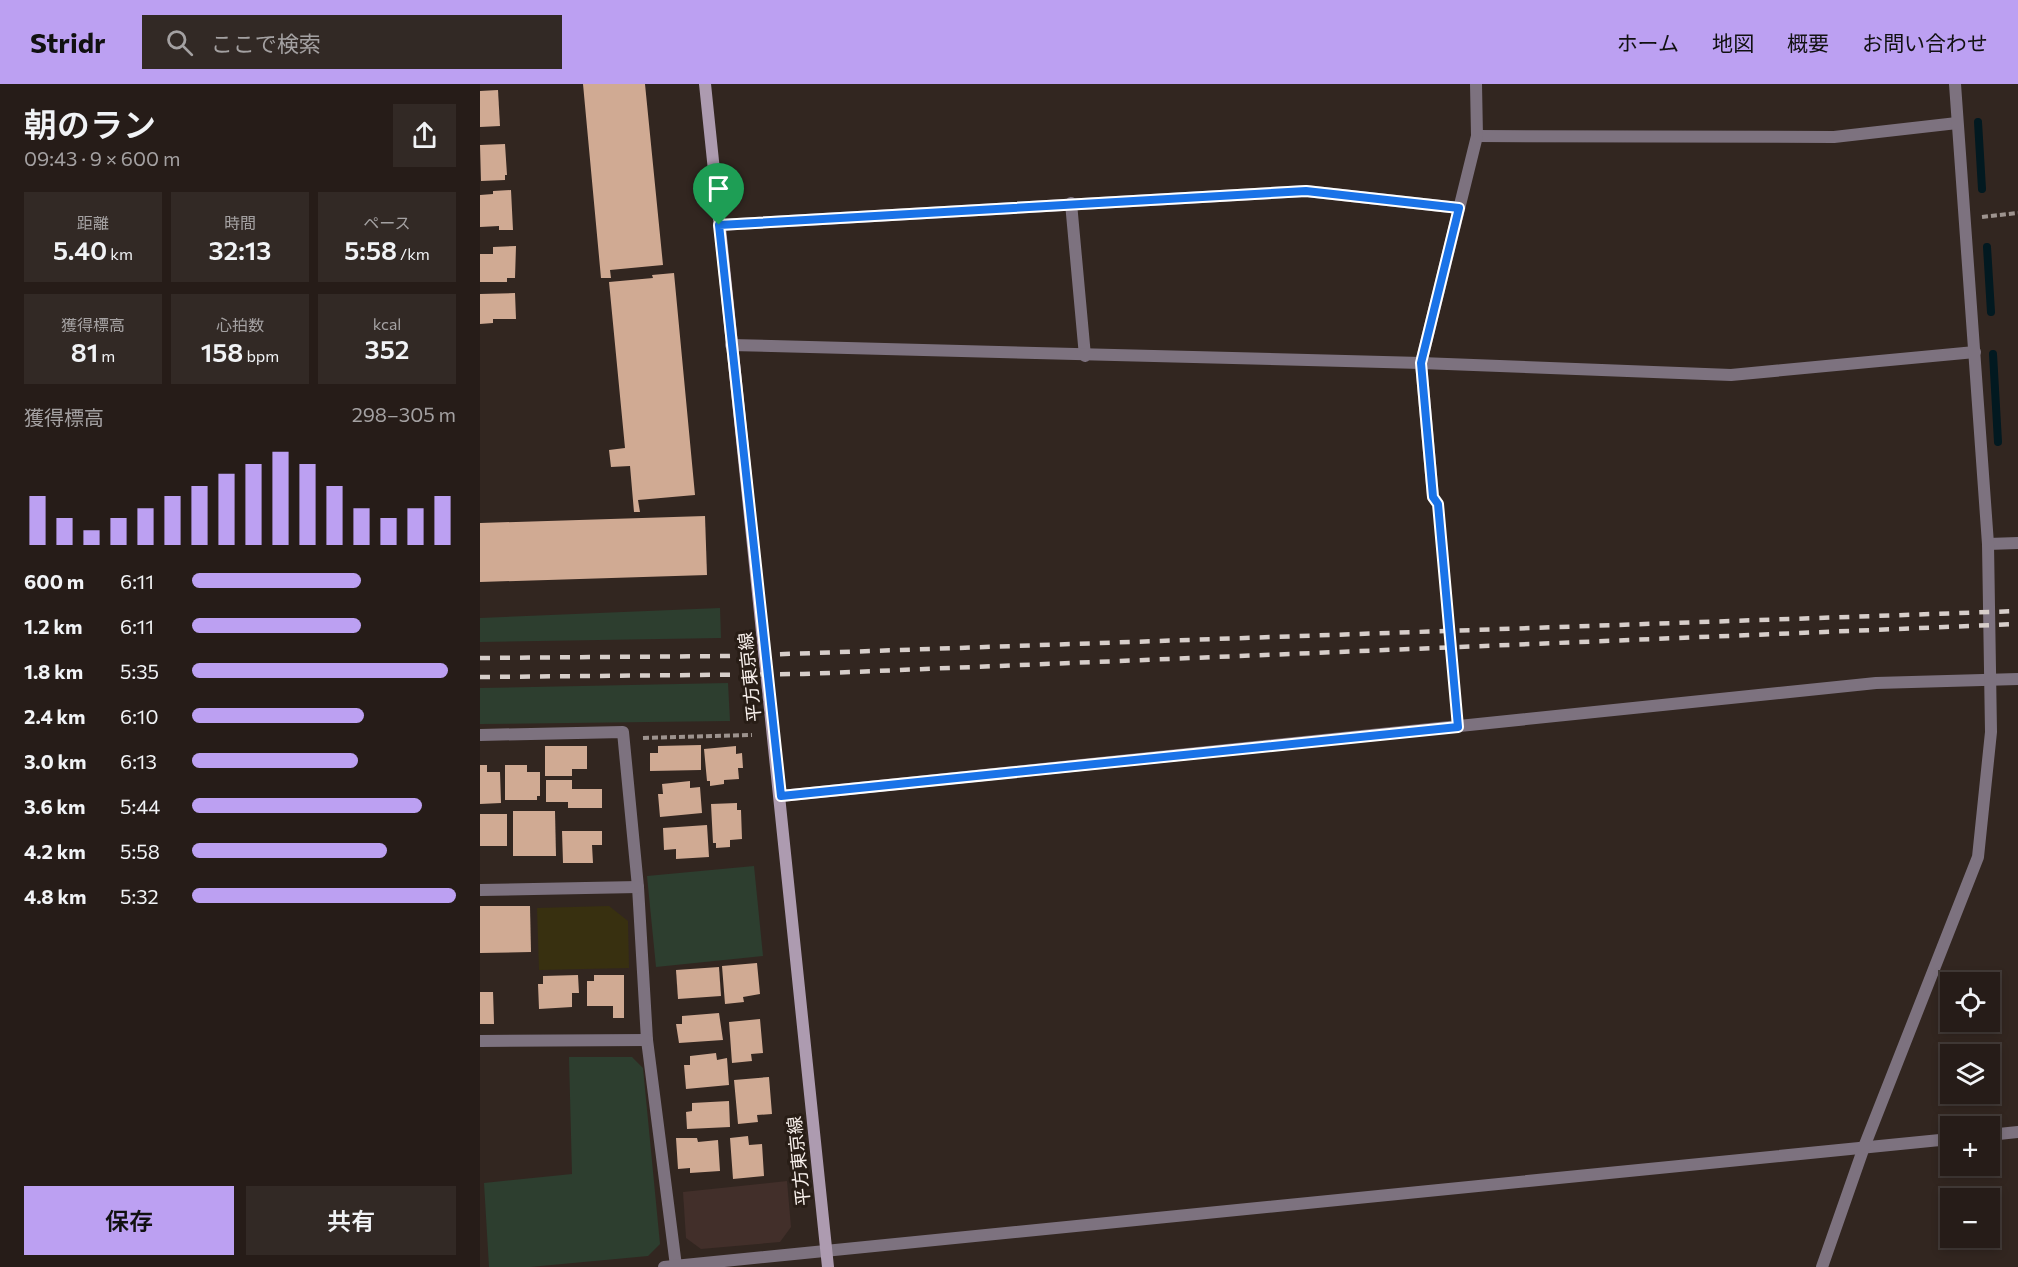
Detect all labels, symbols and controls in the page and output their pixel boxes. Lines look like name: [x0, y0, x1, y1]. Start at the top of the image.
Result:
search box: [142, 15, 562, 69]
text: Stridr: [30, 25, 106, 59]
icon: search: [163, 26, 196, 59]
text: ここで検索: [211, 30, 321, 57]
text: ホーム: [1617, 30, 1679, 55]
text: 地図: [1712, 30, 1754, 55]
text: 概要: [1787, 30, 1829, 55]
text: お問い合わせ: [1862, 30, 1988, 55]
text: 朝のラン: [24, 103, 156, 144]
button: share: [393, 104, 456, 167]
text: 09:43 · 9 × 600 m: [24, 146, 180, 170]
pin: [693, 163, 744, 225]
icon: arrive: [702, 172, 735, 205]
text: 距離: [77, 213, 109, 232]
text: 時間: [224, 213, 256, 232]
text: ペース: [363, 213, 411, 232]
text: 5.40: [53, 234, 107, 265]
text: 32:13: [209, 234, 271, 265]
text: 5:58: [344, 234, 397, 265]
text: km: [107, 244, 133, 263]
text: /km: [397, 244, 430, 263]
text: kcal: [373, 314, 401, 333]
text: 獲得標高: [61, 315, 125, 334]
text: 心拍数: [216, 315, 264, 334]
text: 352: [365, 333, 409, 364]
text: 81: [71, 336, 98, 367]
text: 158: [201, 336, 243, 367]
text: m: [98, 346, 115, 365]
text: bpm: [243, 346, 279, 365]
text: 298–305 m: [352, 402, 456, 426]
text: 獲得標高: [24, 405, 104, 429]
text: 600 m: [24, 569, 84, 593]
text: 6:11: [120, 569, 154, 593]
text: 1.2 km: [24, 614, 82, 638]
text: 6:11: [120, 614, 154, 638]
street label: 平方東京線: [733, 631, 765, 723]
text: 1.8 km: [24, 659, 83, 683]
text: 5:35: [120, 659, 159, 683]
text: 2.4 km: [24, 704, 86, 728]
text: 6:10: [120, 704, 158, 728]
text: 3.0 km: [24, 749, 86, 773]
text: 6:13: [120, 749, 157, 773]
text: 3.6 km: [24, 794, 85, 818]
text: 5:44: [120, 794, 160, 818]
text: 4.2 km: [24, 839, 86, 863]
text: 5:58: [120, 839, 160, 863]
text: 4.8 km: [24, 884, 86, 908]
text: 5:32: [120, 884, 159, 908]
map controls: [1940, 972, 2000, 1248]
button: locate: [1940, 972, 2000, 1032]
button: layers: [1940, 1044, 2000, 1104]
street label: 平方東京線: [782, 1115, 814, 1207]
button: +: [1940, 1116, 2000, 1176]
button: 保存: [24, 1186, 234, 1255]
button: 共有: [246, 1186, 456, 1255]
button: −: [1940, 1188, 2000, 1248]

